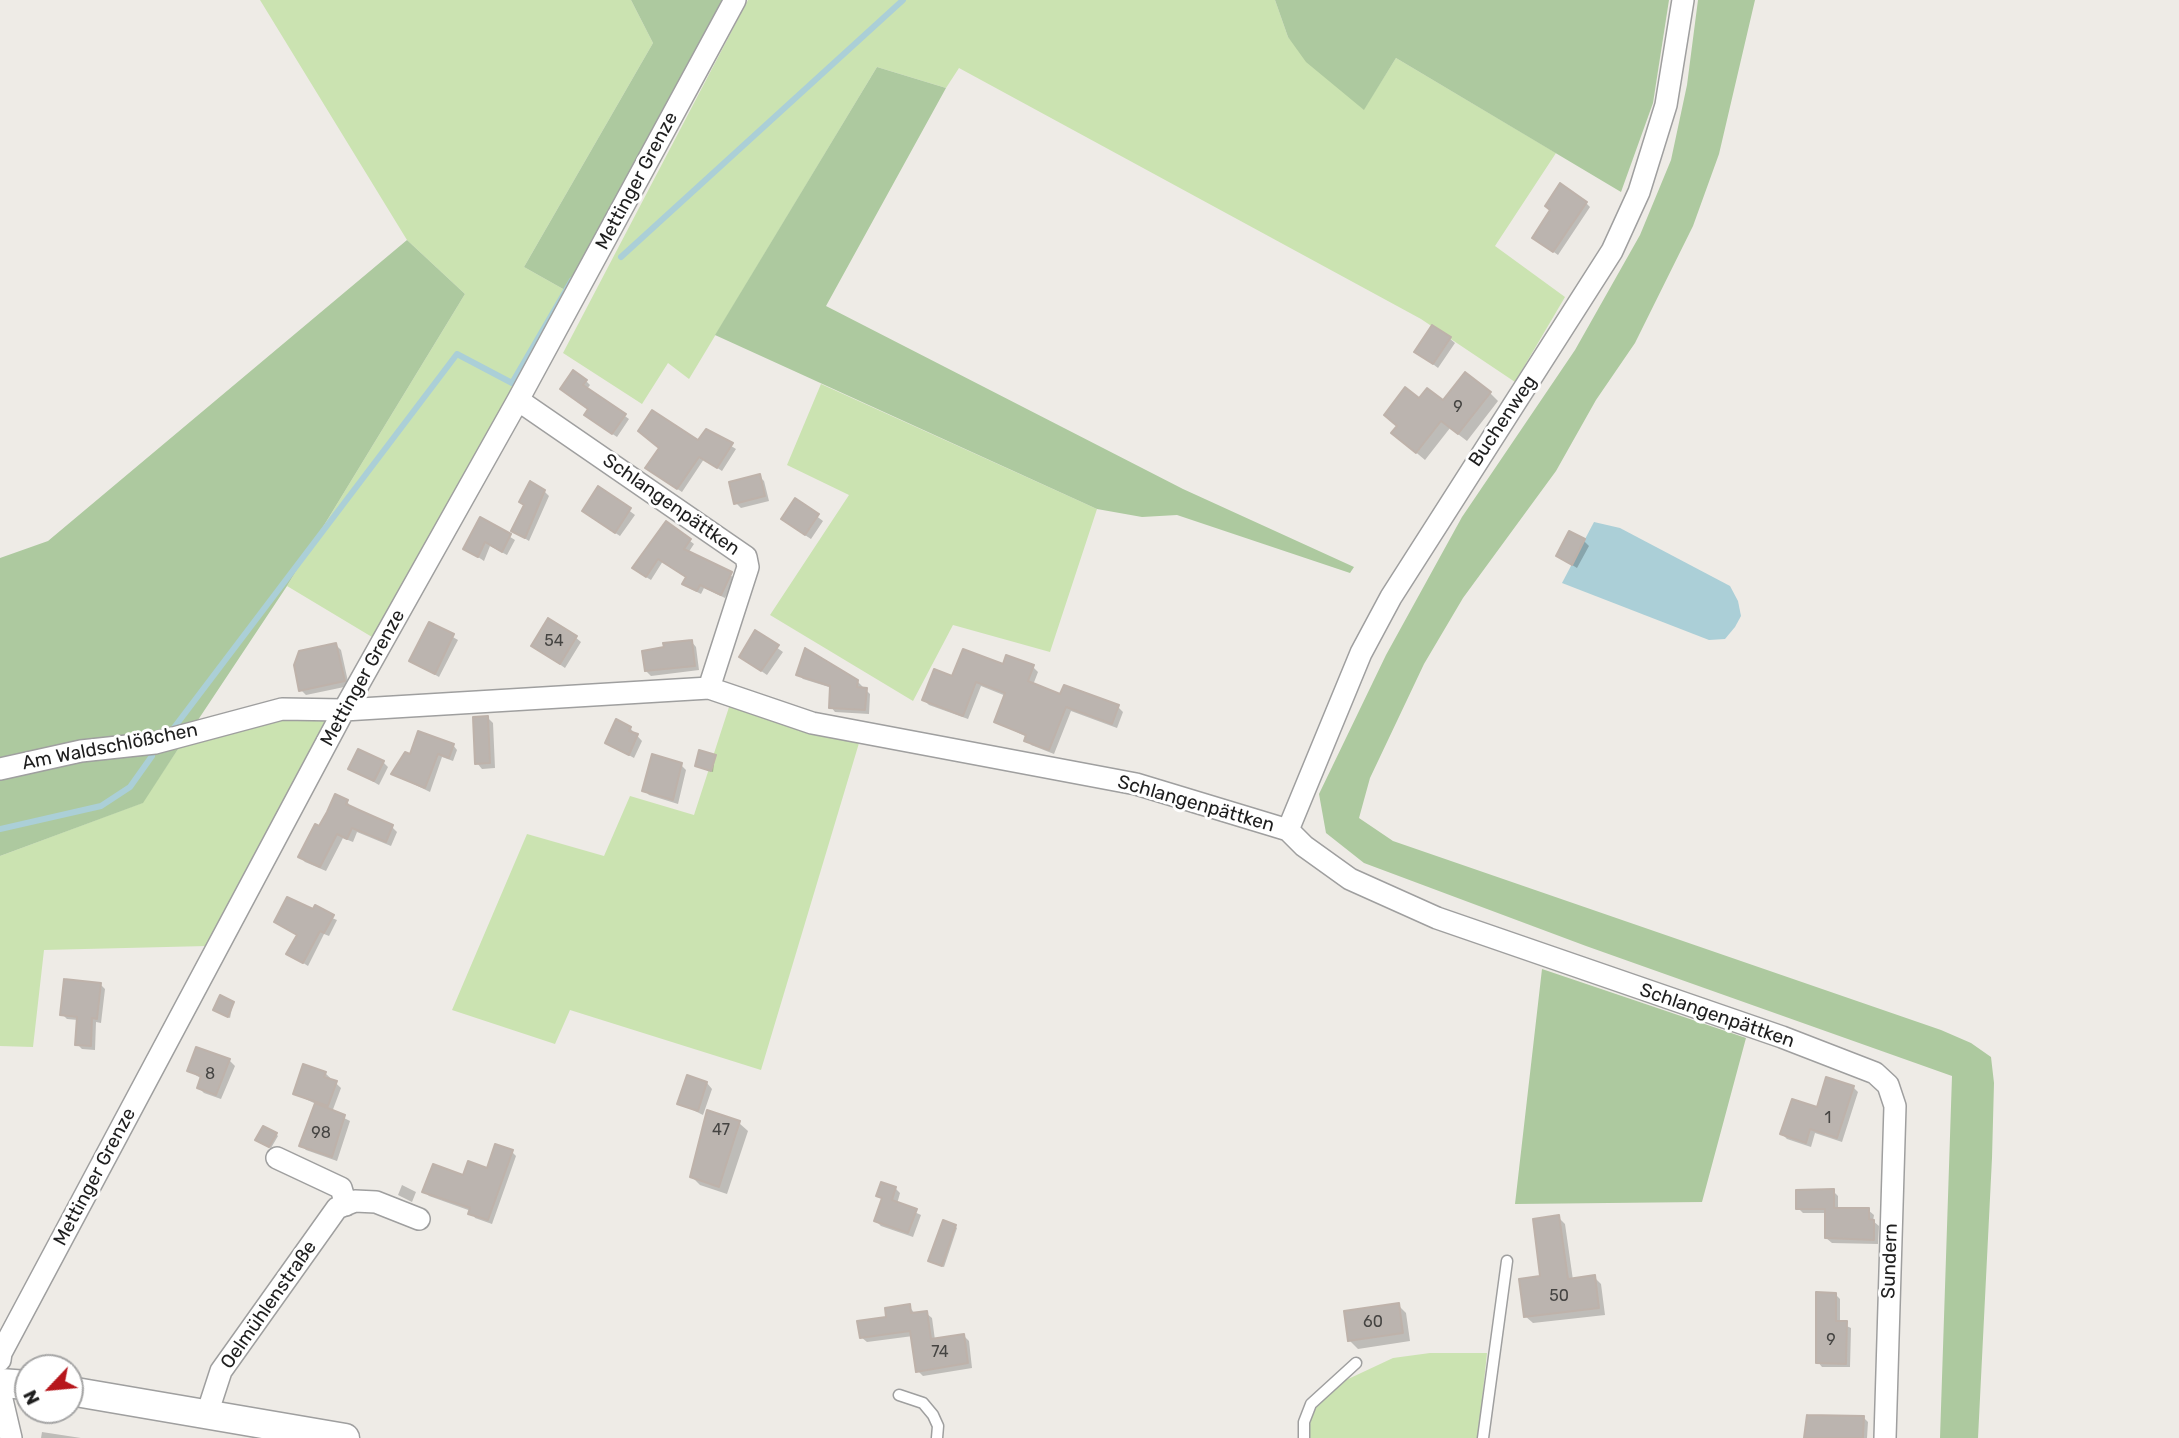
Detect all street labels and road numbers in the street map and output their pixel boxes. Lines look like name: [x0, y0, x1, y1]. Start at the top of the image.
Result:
street label: Mettinger Grenze: [591, 108, 683, 254]
street label: Buchenweg: [1464, 371, 1542, 471]
street label: Schlangenpättken: [598, 449, 744, 561]
street label: Mettinger Grenze: [316, 606, 410, 750]
street label: Am Waldschlößchen: [20, 719, 200, 775]
street label: Schlangenpättken: [1115, 771, 1277, 837]
street label: Schlangenpättken: [1637, 979, 1797, 1053]
street label: Mettinger Grenze: [49, 1104, 141, 1250]
street label: Sundern: [1877, 1223, 1903, 1299]
street label: Oelmühlenstraße: [216, 1237, 322, 1373]

